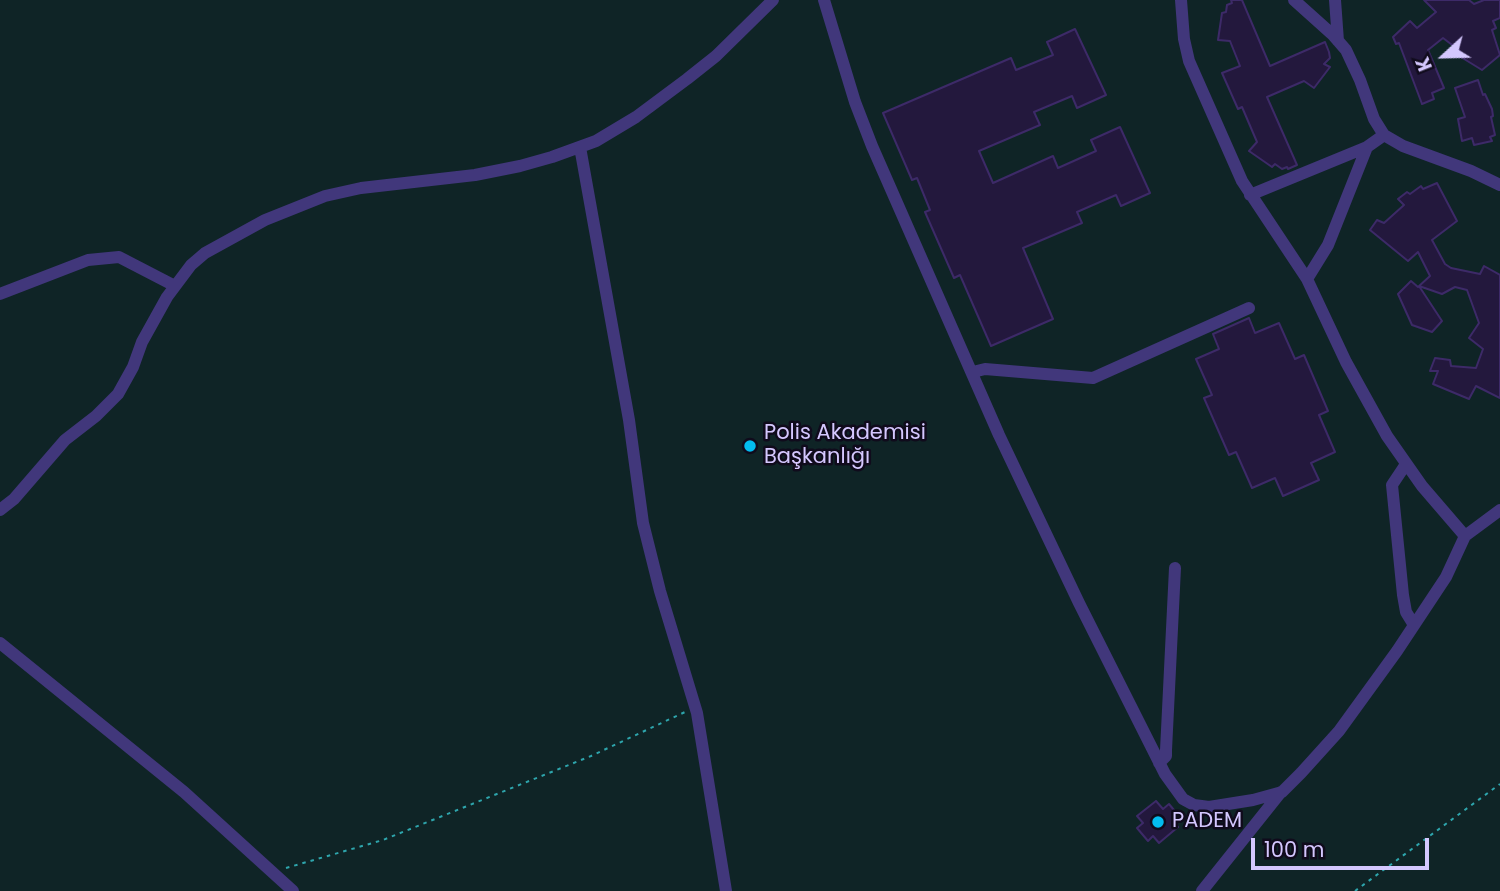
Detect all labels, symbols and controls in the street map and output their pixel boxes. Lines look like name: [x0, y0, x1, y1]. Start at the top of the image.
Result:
north arrow: [1409, 21, 1479, 91]
text: K: [1409, 53, 1439, 75]
place label: Polis Akademisi Başkanlığı: [764, 421, 926, 471]
marker: Polis Akademisi Başkanlığı: [742, 438, 758, 454]
place label: PADEM: [1172, 809, 1242, 835]
marker: PADEM: [1150, 814, 1166, 830]
scale bar: [1255, 824, 1434, 868]
text: 100 m: [1264, 835, 1324, 864]

